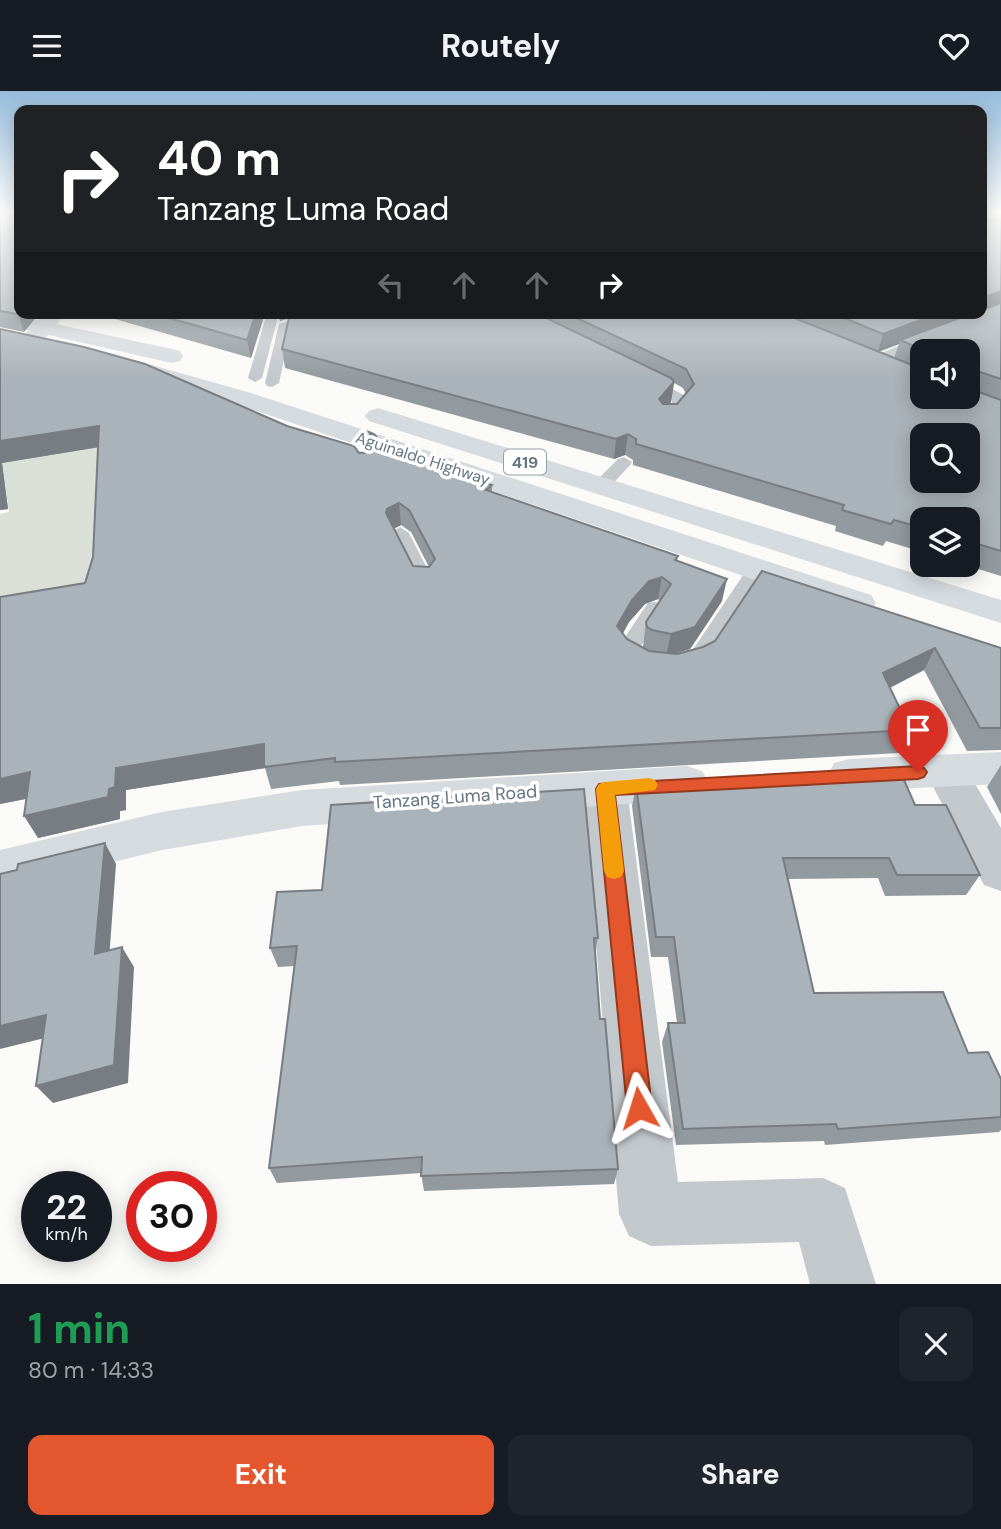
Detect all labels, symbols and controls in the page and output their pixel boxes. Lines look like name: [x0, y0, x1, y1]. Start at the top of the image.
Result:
text: Routely: [441, 25, 560, 67]
icon: menu: [28, 27, 66, 65]
icon: heart: [935, 27, 973, 65]
text: 40 m: [157, 126, 281, 190]
icon: right: [42, 133, 133, 224]
text: Tanzang Luma Road: [157, 188, 449, 230]
icon: left: [372, 266, 410, 304]
icon: ahead: [445, 266, 483, 304]
icon: ahead: [518, 266, 556, 304]
icon: right: [591, 266, 629, 304]
map controls: [910, 339, 980, 577]
button: sound: [910, 339, 980, 409]
button: search: [910, 423, 980, 493]
street label: Aguinaldo Highway: [353, 427, 493, 490]
road number: 419: [504, 449, 546, 475]
button: layers: [910, 507, 980, 577]
pin: [888, 700, 948, 772]
icon: arrive: [899, 711, 937, 749]
street label: Tanzang Luma Road: [372, 779, 538, 815]
position arrow: [602, 1071, 676, 1145]
speed limit sign: 30: [126, 1171, 217, 1262]
text: 22: [46, 1184, 87, 1230]
text: km/h: [45, 1222, 88, 1246]
text: 1 min: [28, 1301, 130, 1356]
button: close: [899, 1307, 973, 1381]
text: 80 m · 14:33: [28, 1355, 154, 1385]
button: Exit: [28, 1435, 494, 1515]
button: Share: [508, 1435, 973, 1515]

